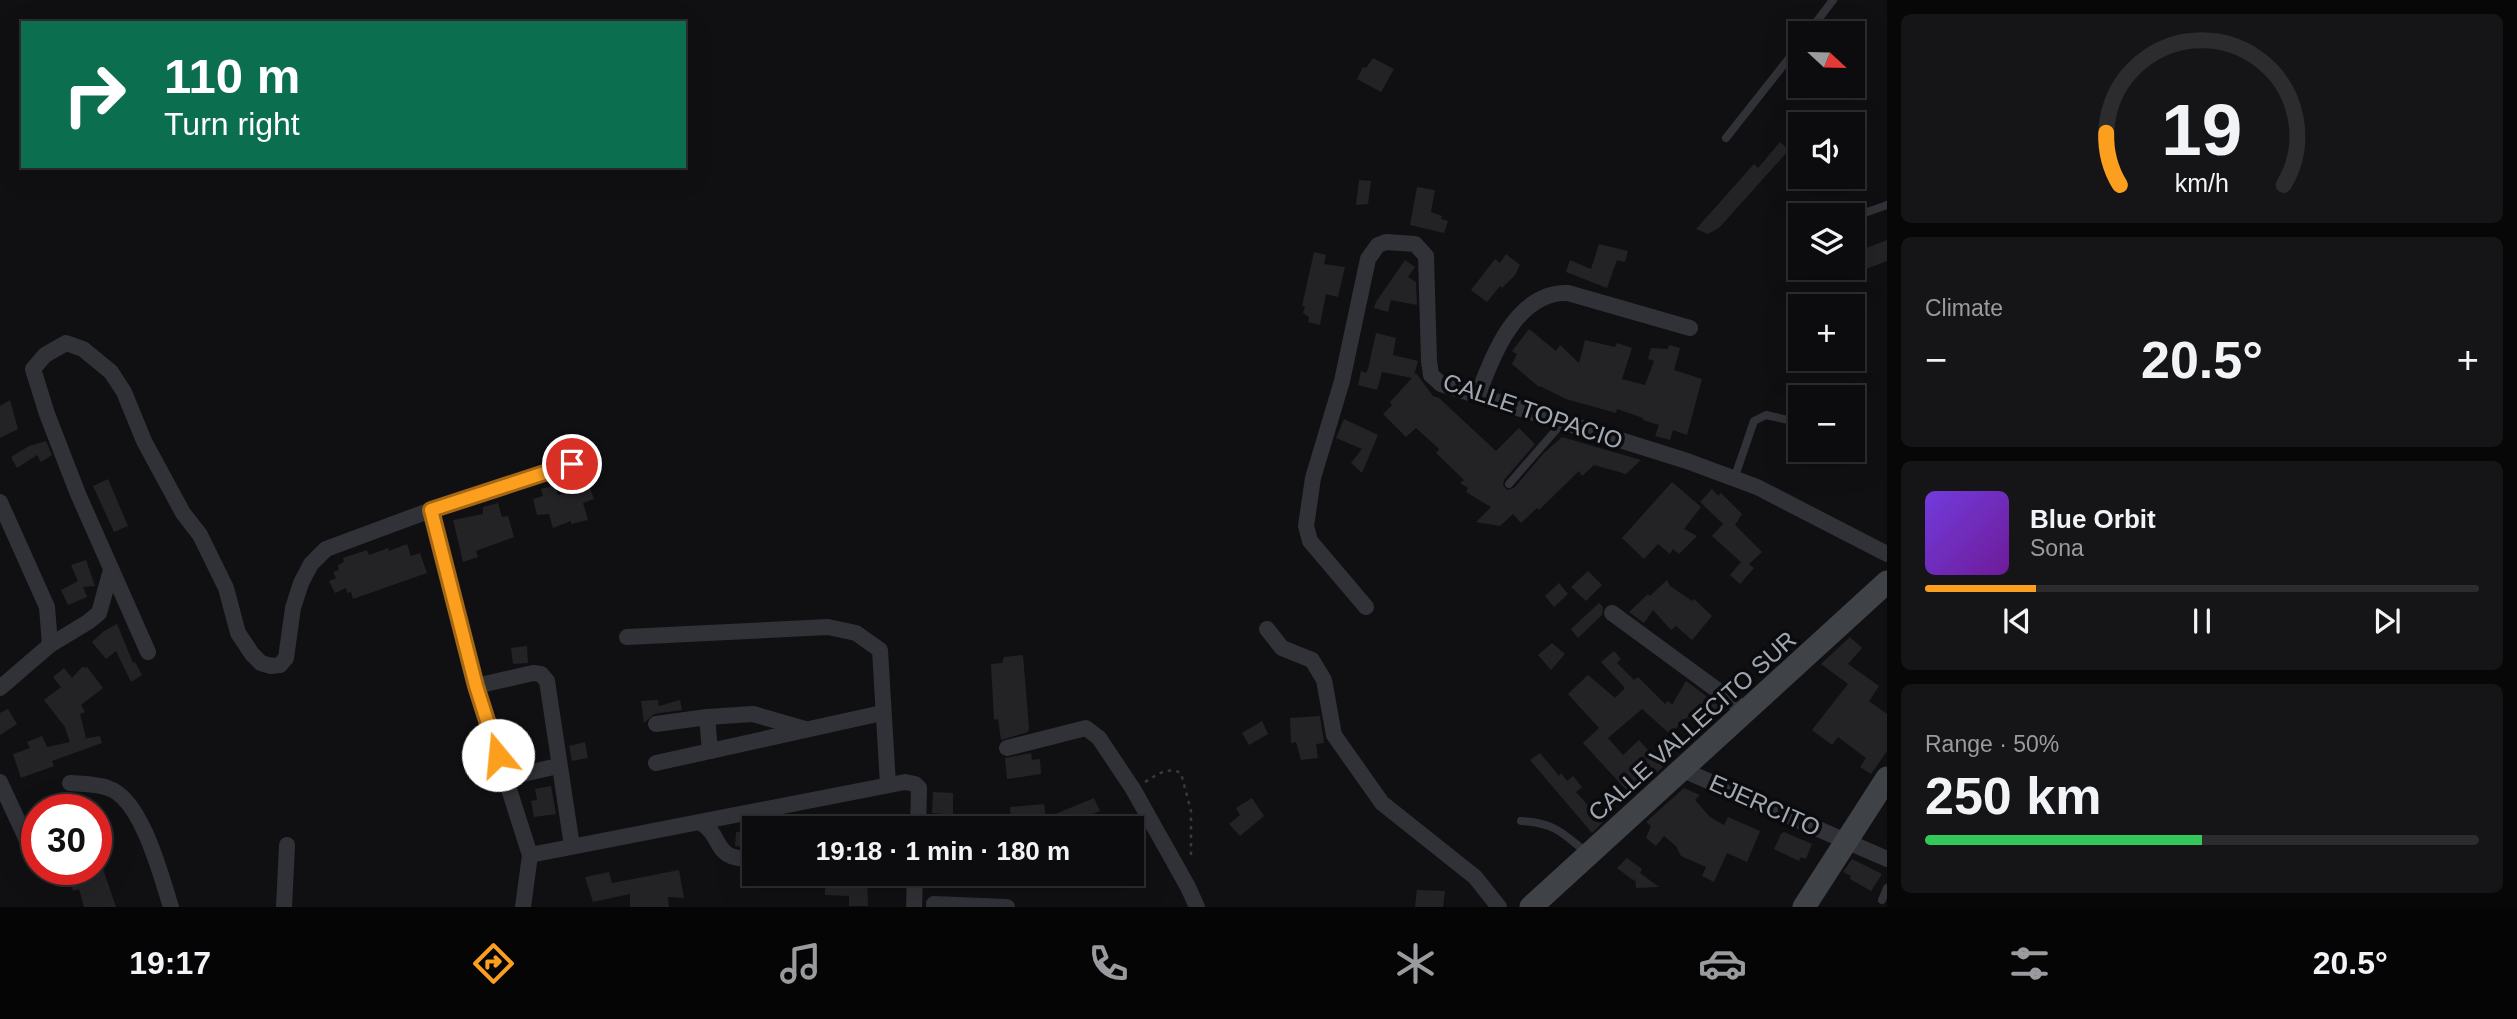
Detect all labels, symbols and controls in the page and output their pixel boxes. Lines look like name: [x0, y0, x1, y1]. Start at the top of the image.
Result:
north arrow: [1788, 21, 1866, 98]
map controls: [1788, 21, 1865, 462]
icon: right: [49, 49, 140, 140]
text: 110 m: [164, 49, 300, 103]
text: 19: [2162, 89, 2242, 170]
text: Turn right: [164, 106, 300, 142]
button: sound: [1788, 112, 1865, 189]
text: km/h: [2175, 168, 2229, 196]
button: layers: [1788, 203, 1865, 280]
button: +: [1788, 294, 1865, 371]
text: Climate: [1925, 295, 2003, 321]
text: 20.5°: [2141, 331, 2263, 389]
text: −: [1925, 339, 1947, 381]
text: +: [2457, 339, 2479, 381]
street label: CALLE TOPACIO: [1440, 368, 1626, 454]
button: −: [1788, 385, 1865, 462]
pin: [542, 434, 602, 494]
icon: arrive: [553, 445, 591, 483]
text: Blue Orbit: [2030, 504, 2156, 534]
text: Sona: [2030, 535, 2084, 561]
icon: previous: [1998, 602, 2036, 640]
icon: pause: [2183, 602, 2221, 640]
icon: next: [2368, 602, 2406, 640]
street label: CALLE VALLECITO SUR: [1583, 626, 1801, 826]
position arrow: [461, 718, 535, 792]
text: Range · 50%: [1925, 731, 2059, 757]
text: 250 km: [1925, 767, 2101, 825]
street label: EJERCITO: [1705, 769, 1825, 841]
speed limit sign: 30: [21, 794, 112, 885]
text: 19:18 · 1 min · 180 m: [816, 836, 1070, 866]
icon: directions: [469, 939, 518, 988]
icon: music: [776, 939, 825, 988]
icon: phone: [1084, 939, 1133, 988]
icon: climate: [1391, 939, 1440, 988]
icon: car: [1698, 939, 1747, 988]
icon: filters: [2005, 939, 2054, 988]
text: 19:17: [129, 945, 211, 981]
text: 20.5°: [2313, 945, 2388, 981]

